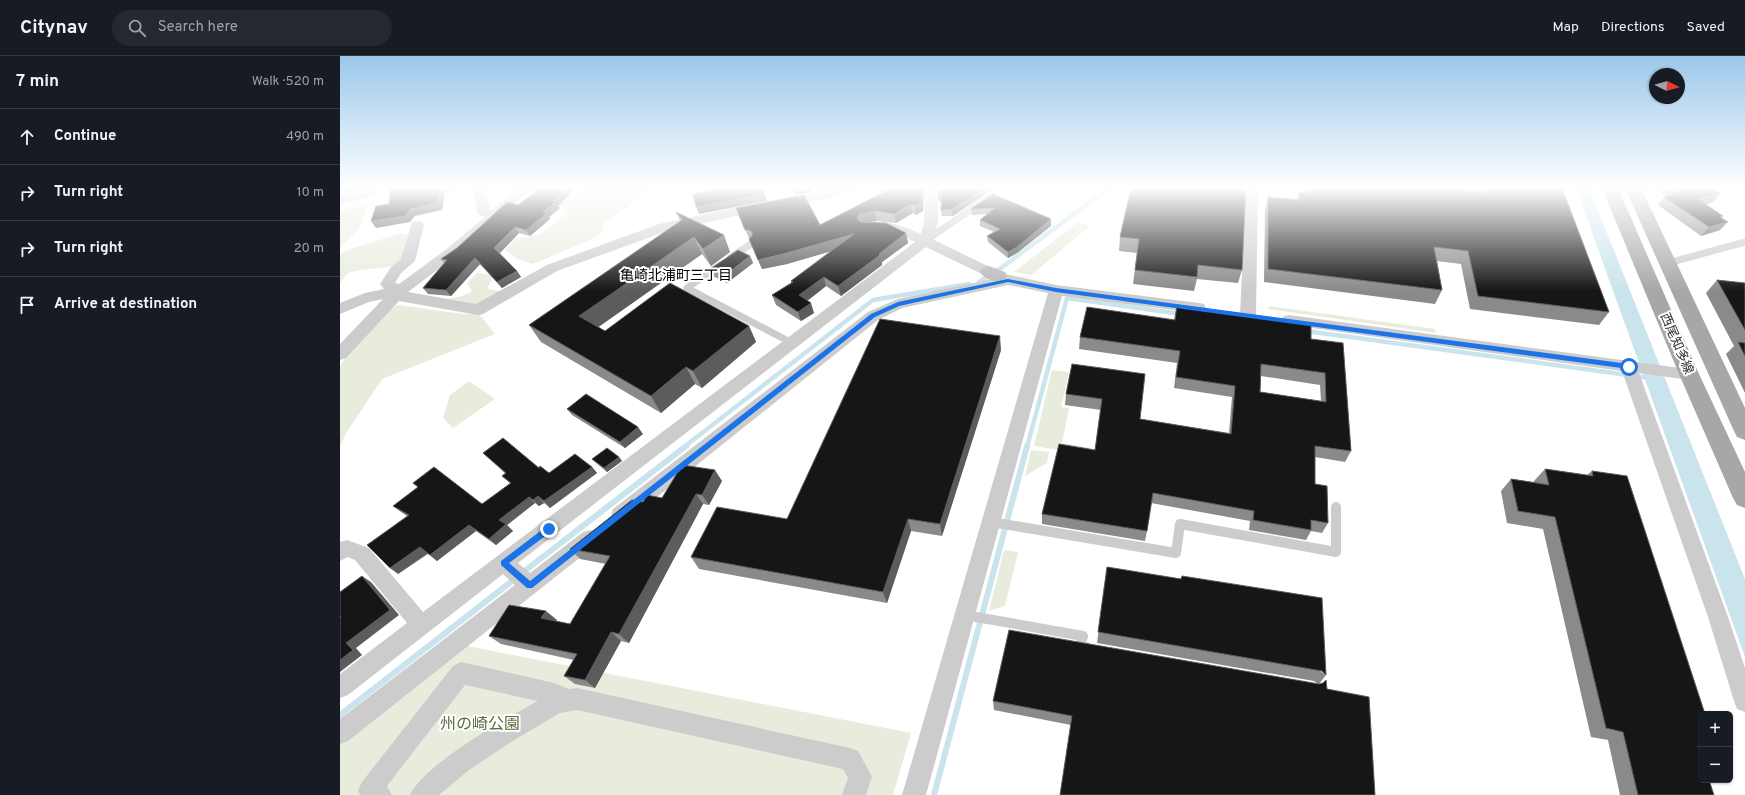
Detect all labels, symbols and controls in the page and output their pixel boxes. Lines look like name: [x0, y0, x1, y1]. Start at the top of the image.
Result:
search box: [112, 10, 392, 46]
text: Citynav: [20, 16, 88, 40]
icon: search: [126, 17, 148, 39]
text: Search here: [158, 18, 238, 37]
text: Map: [1553, 19, 1579, 36]
text: Directions: [1601, 19, 1665, 36]
text: Saved: [1687, 19, 1725, 36]
north arrow: [1649, 68, 1685, 104]
text: 7 min: [16, 71, 59, 93]
text: Walk · 520 m: [252, 74, 324, 90]
icon: ahead: [16, 126, 38, 148]
text: Continue: [54, 127, 116, 146]
text: 490 m: [286, 129, 324, 145]
icon: right: [16, 182, 38, 204]
text: Turn right: [54, 183, 123, 202]
text: 10 m: [297, 185, 324, 201]
icon: right: [16, 238, 38, 260]
text: Turn right: [54, 239, 123, 258]
text: 20 m: [294, 241, 324, 257]
district label: 亀崎北浦町三丁目: [620, 267, 732, 285]
icon: arrive: [16, 294, 38, 316]
text: Arrive at destination: [54, 295, 197, 314]
street label: 西尾知多線: [1656, 311, 1697, 377]
route start: [1620, 358, 1638, 376]
route end: [540, 520, 558, 538]
map controls: [1697, 711, 1733, 783]
button: +: [1697, 711, 1733, 747]
park label: 州の崎公園: [440, 715, 520, 735]
button: −: [1697, 747, 1733, 783]

